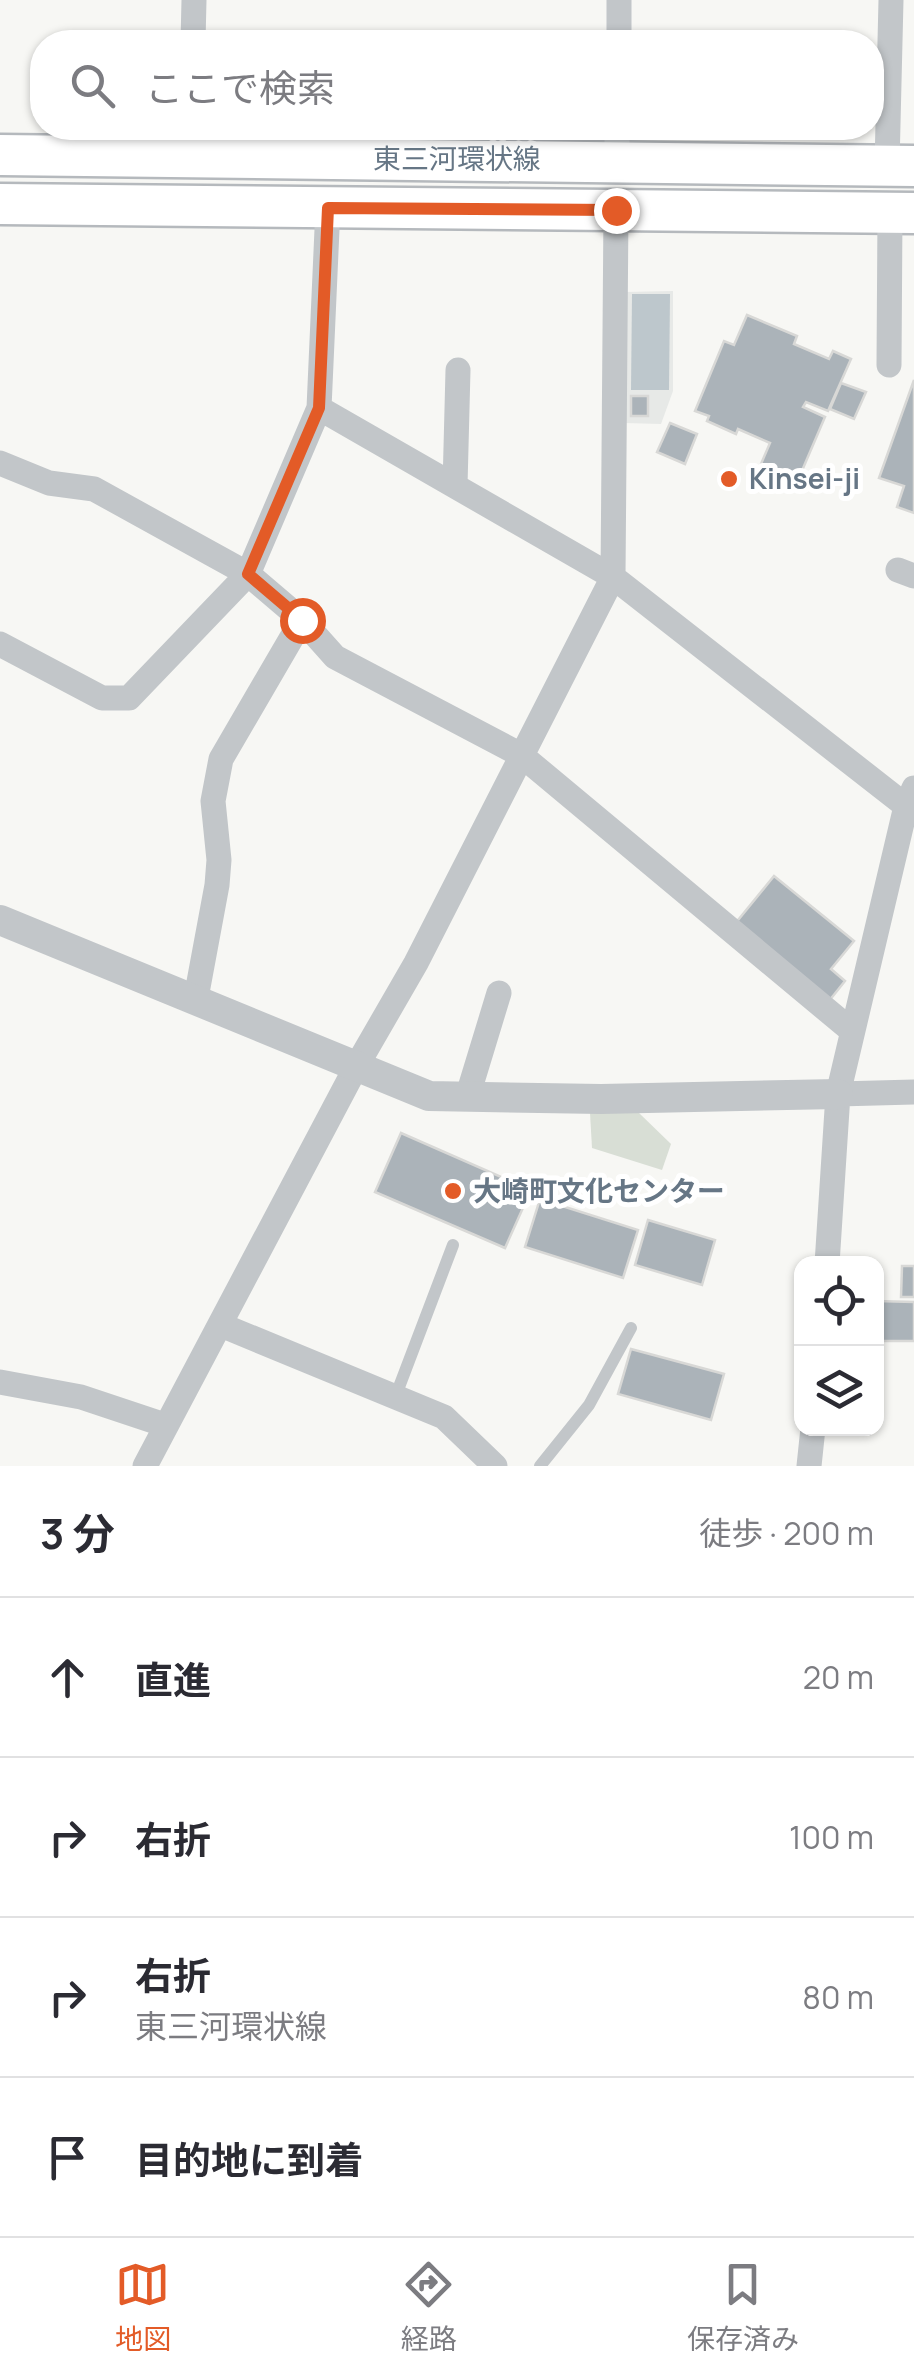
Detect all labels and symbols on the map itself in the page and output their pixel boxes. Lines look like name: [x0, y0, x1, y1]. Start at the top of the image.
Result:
street label: 東三河環状線: [373, 139, 541, 177]
route end: [594, 188, 640, 234]
place label: Kinsei-ji: [749, 459, 860, 497]
marker: Kinsei-ji: [718, 468, 740, 490]
route start: [280, 598, 326, 644]
place label: 大崎町文化センター: [473, 1171, 725, 1209]
marker: 大崎町文化センター: [442, 1180, 464, 1202]

